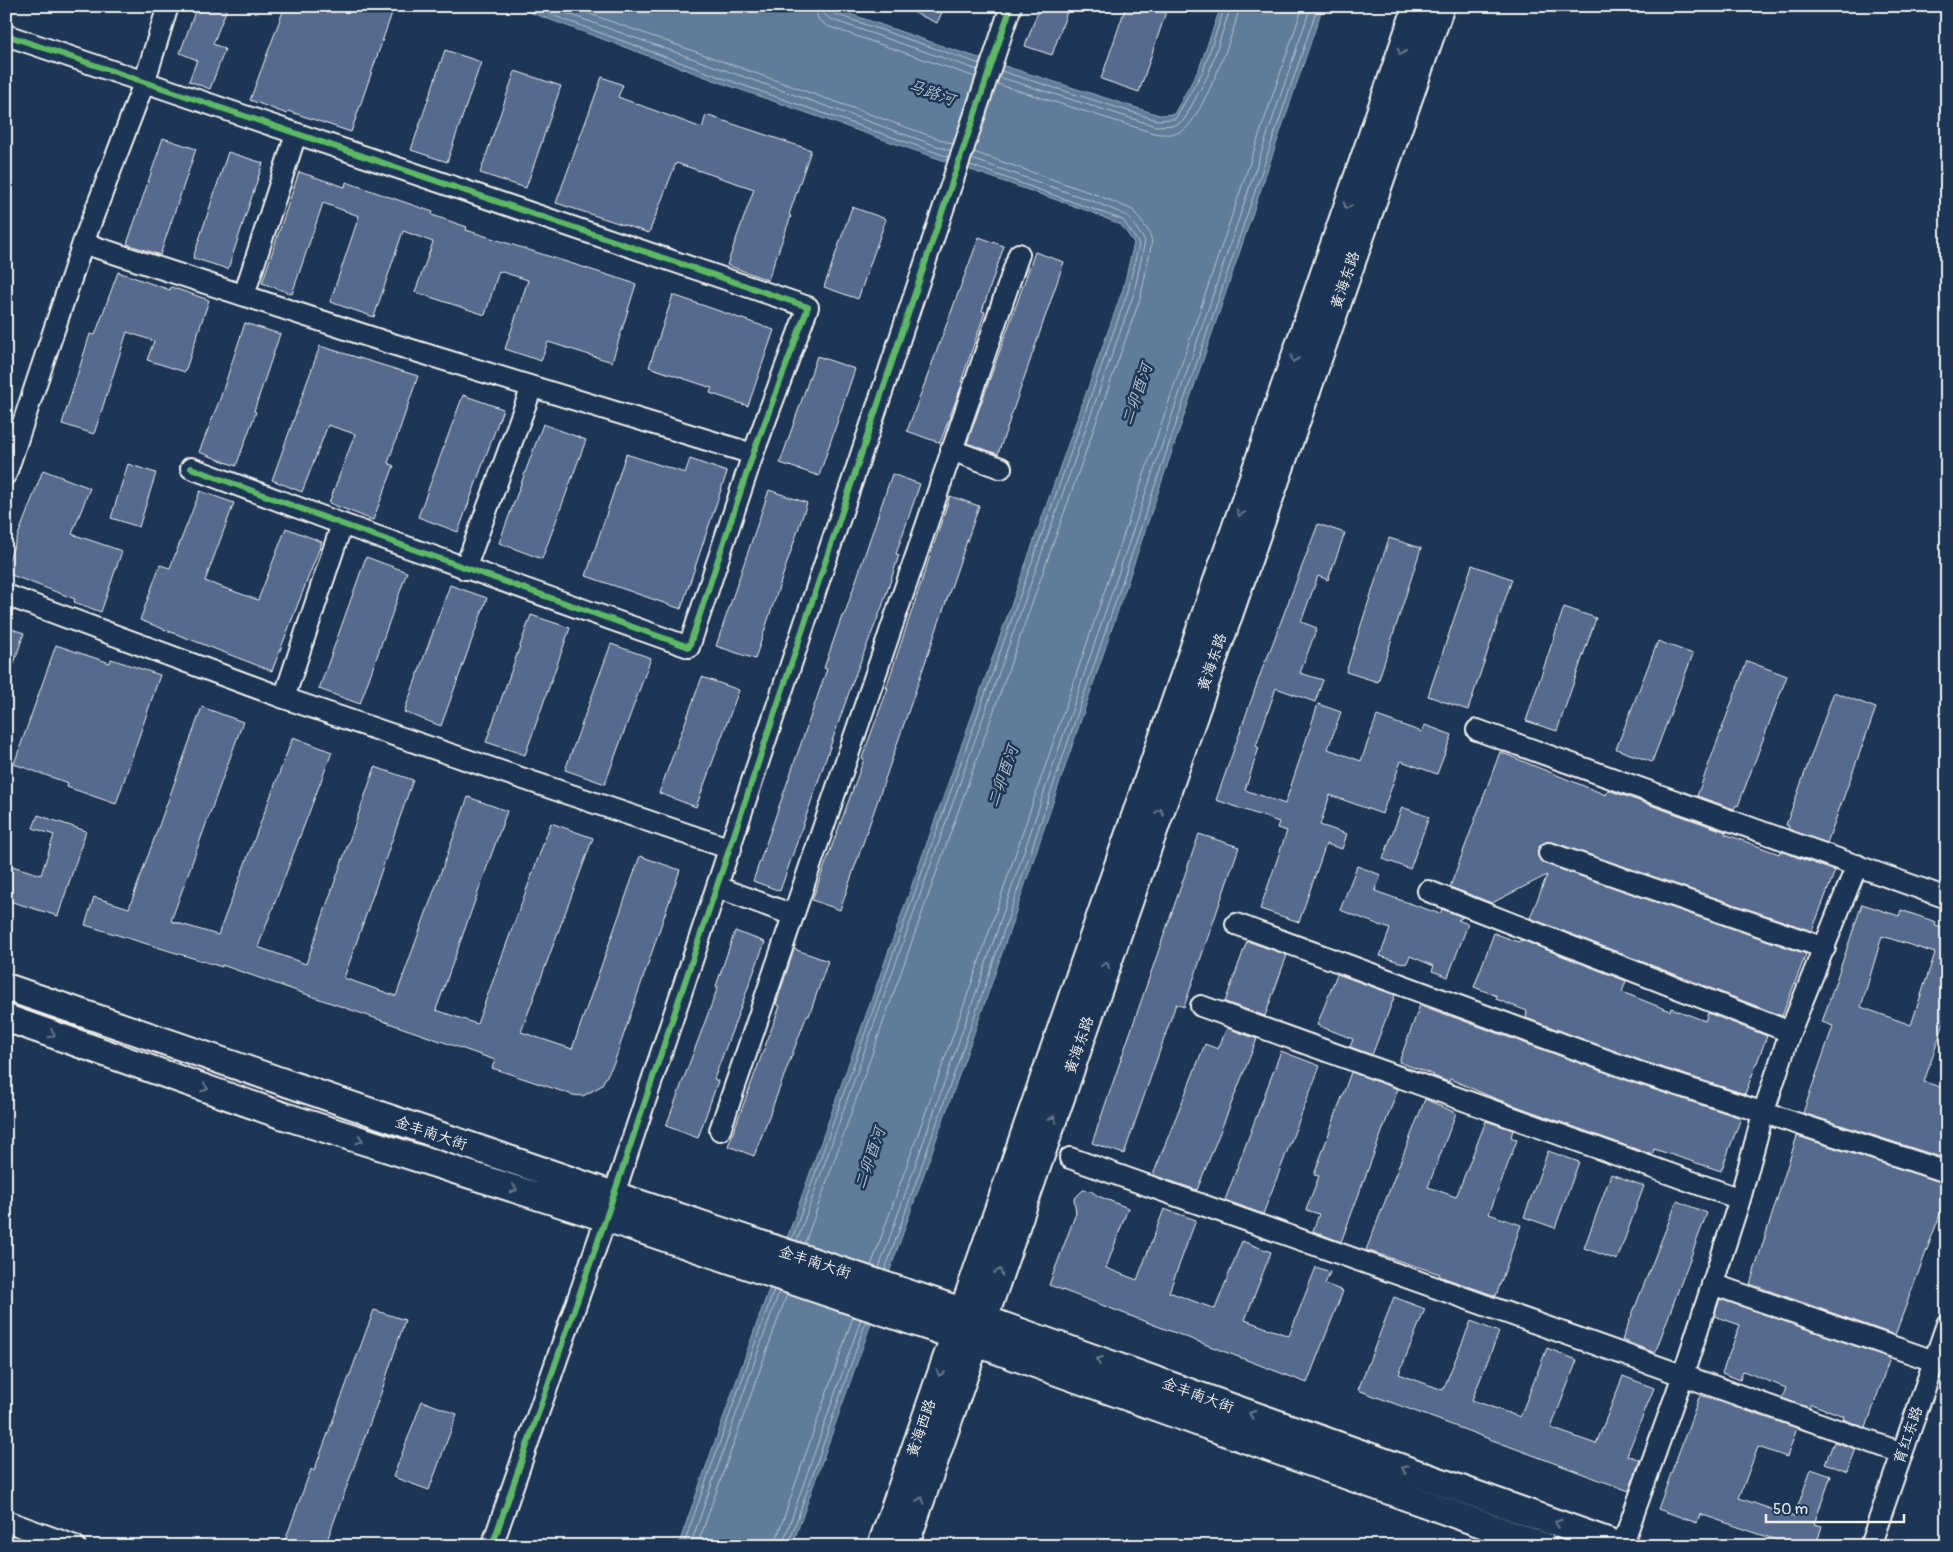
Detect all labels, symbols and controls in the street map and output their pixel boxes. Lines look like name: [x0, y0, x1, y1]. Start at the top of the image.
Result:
one-way arrow: [1396, 48, 1406, 56]
water label: 马路河: [906, 76, 960, 111]
one-way arrow: [1343, 201, 1353, 209]
street label: 黄海东路: [1327, 249, 1364, 312]
one-way arrow: [1290, 354, 1300, 363]
water label: 二卯酉河: [1117, 358, 1158, 428]
one-way arrow: [1236, 508, 1246, 516]
street label: 黄海东路: [1194, 631, 1231, 694]
water label: 二卯酉河: [983, 740, 1024, 810]
one-way arrow: [1154, 808, 1164, 817]
one-way arrow: [1101, 962, 1111, 970]
street label: 黄海东路: [1061, 1014, 1098, 1077]
one-way arrow: [47, 1028, 56, 1038]
one-way arrow: [201, 1082, 209, 1092]
street label: 金丰南大街: [392, 1112, 469, 1155]
one-way arrow: [1047, 1115, 1057, 1124]
water label: 二卯酉河: [850, 1122, 891, 1192]
one-way arrow: [355, 1134, 363, 1144]
one-way arrow: [510, 1183, 518, 1193]
street label: 金丰南大街: [776, 1242, 853, 1283]
one-way arrow: [993, 1269, 1003, 1277]
one-way arrow: [1095, 1356, 1104, 1366]
one-way arrow: [936, 1369, 946, 1377]
street label: 金丰南大街: [1159, 1374, 1236, 1417]
street label: 黄海西路: [903, 1397, 940, 1460]
street label: 育红东路: [1890, 1404, 1927, 1467]
one-way arrow: [1248, 1410, 1257, 1420]
one-way arrow: [1402, 1465, 1410, 1475]
scale bar: [1766, 1492, 1903, 1524]
one-way arrow: [915, 1496, 925, 1504]
text: 50 m: [1773, 1500, 1808, 1519]
one-way arrow: [1555, 1519, 1563, 1529]

